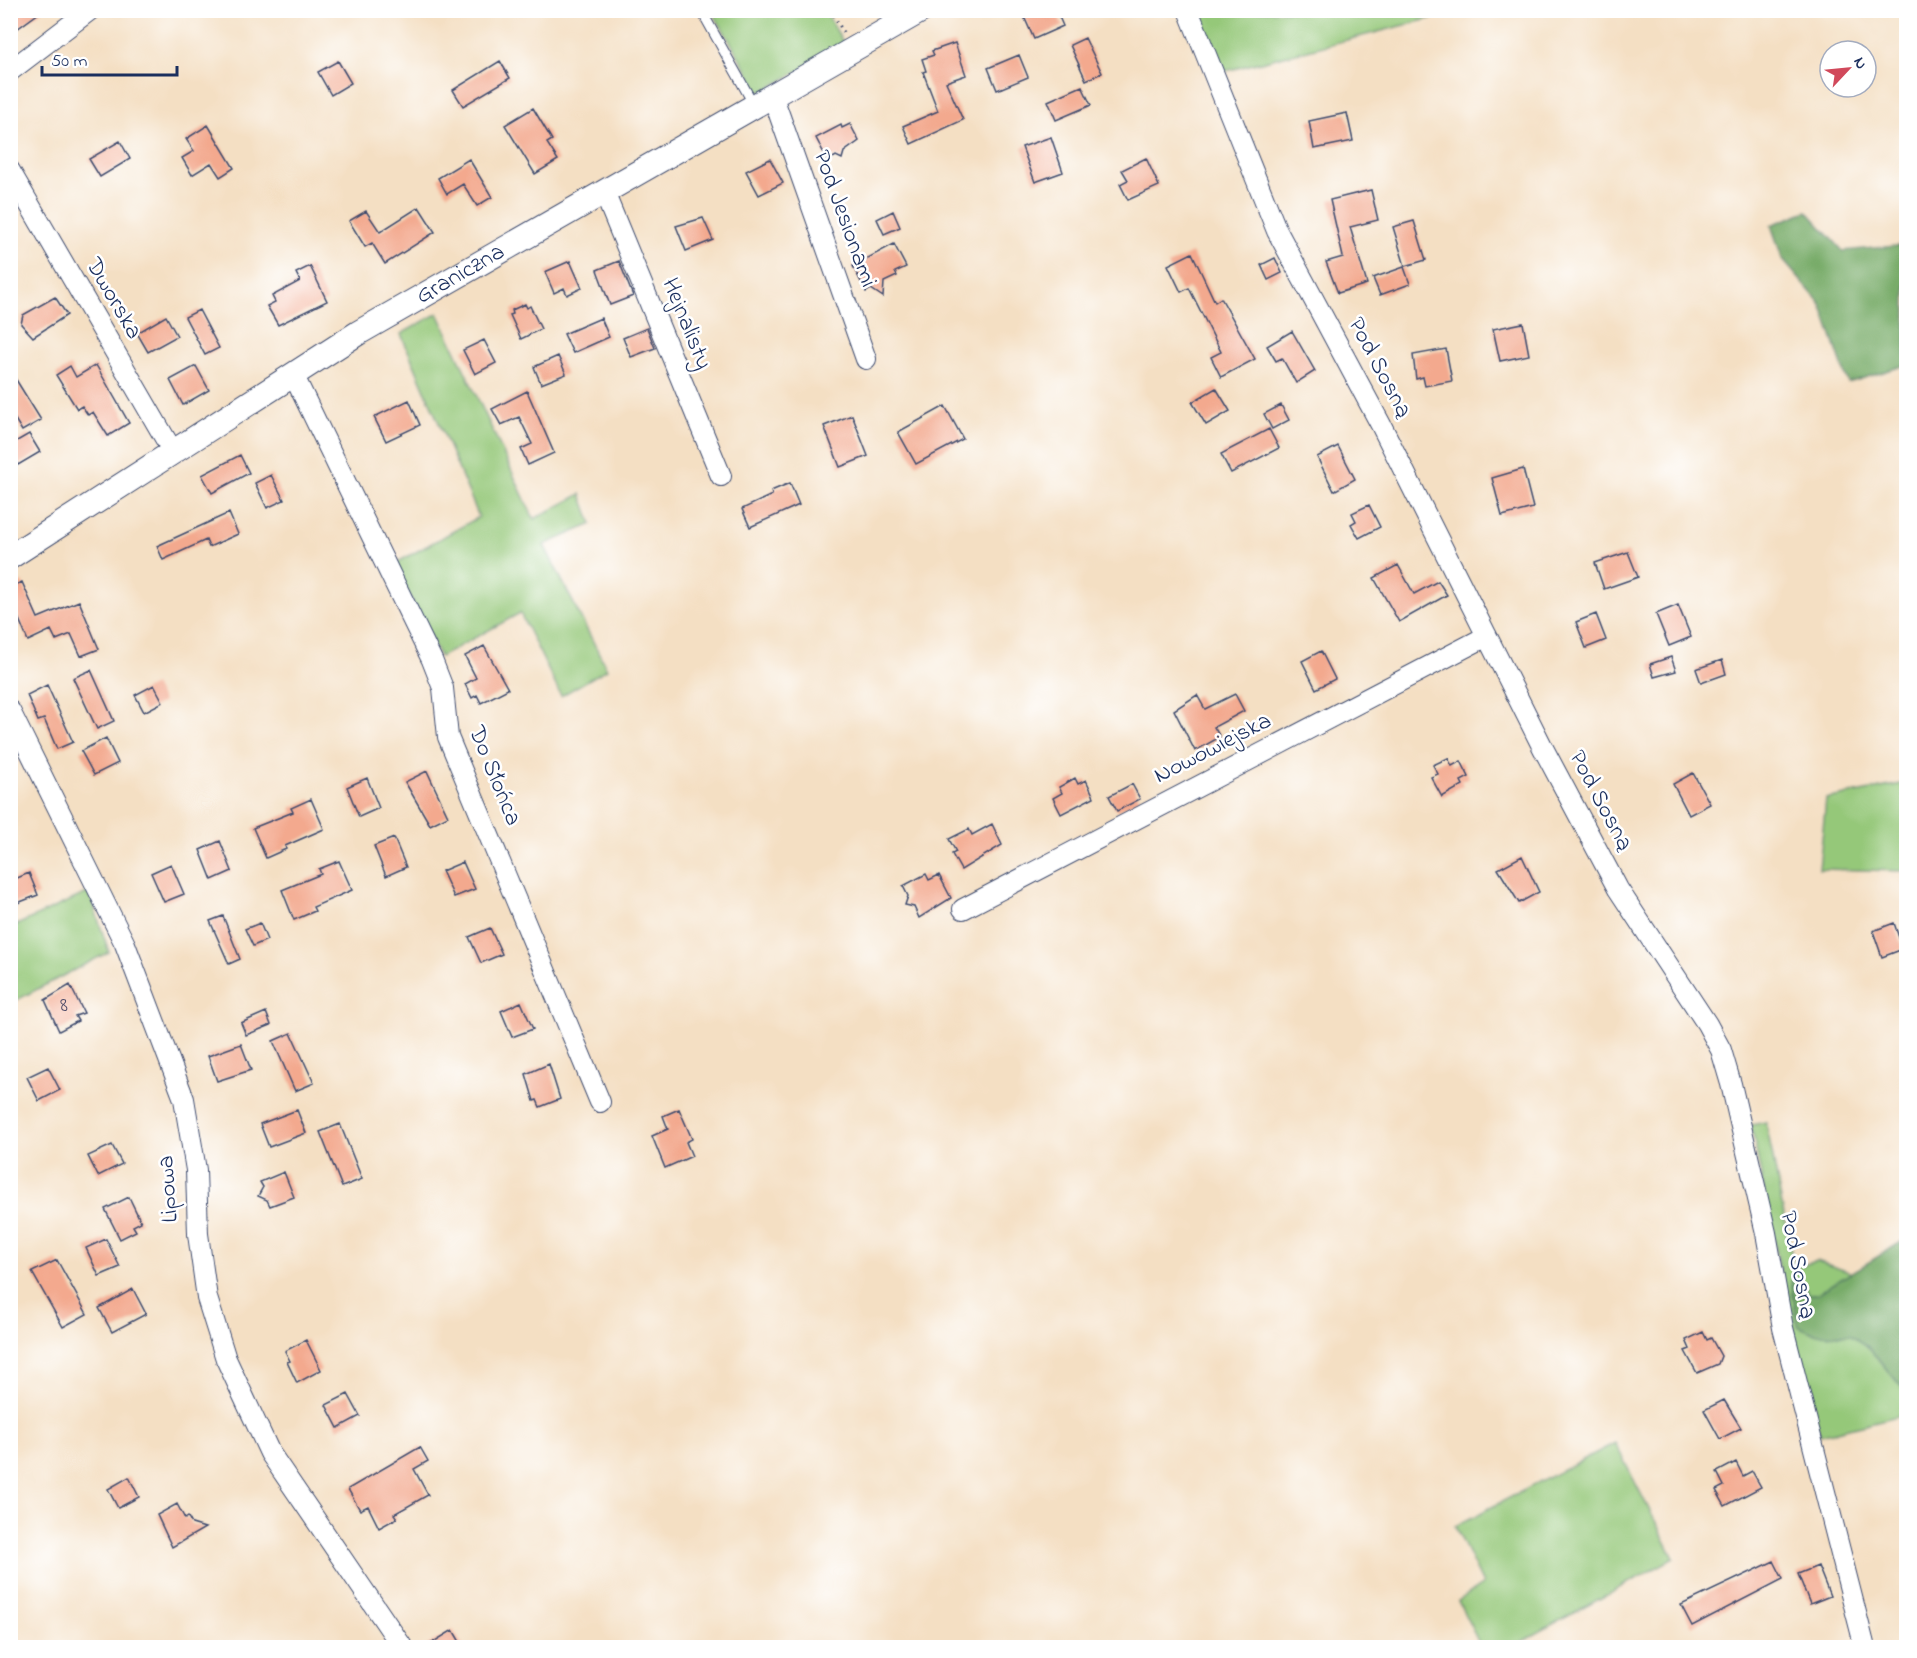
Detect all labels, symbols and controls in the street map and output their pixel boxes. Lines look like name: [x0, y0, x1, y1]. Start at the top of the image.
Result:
scale bar: [42, 39, 177, 77]
north arrow: [1818, 39, 1878, 99]
text: 50 m: [51, 49, 88, 75]
text: N: [1847, 53, 1873, 74]
street label: Pod Jesionami: [803, 146, 885, 292]
street label: Graniczna: [410, 235, 511, 314]
street label: Dworska: [75, 251, 150, 346]
street label: Hejnalisty: [651, 273, 720, 376]
street label: Pod Sosną: [1338, 312, 1420, 425]
street label: Nowowiejska: [1148, 704, 1278, 794]
street label: Do Słońca: [458, 720, 530, 831]
street label: Pod Sosną: [1559, 745, 1641, 858]
house number: 8: [60, 991, 68, 1021]
street label: Lipowa: [149, 1154, 189, 1224]
street label: Pod Sosną: [1769, 1208, 1825, 1322]

